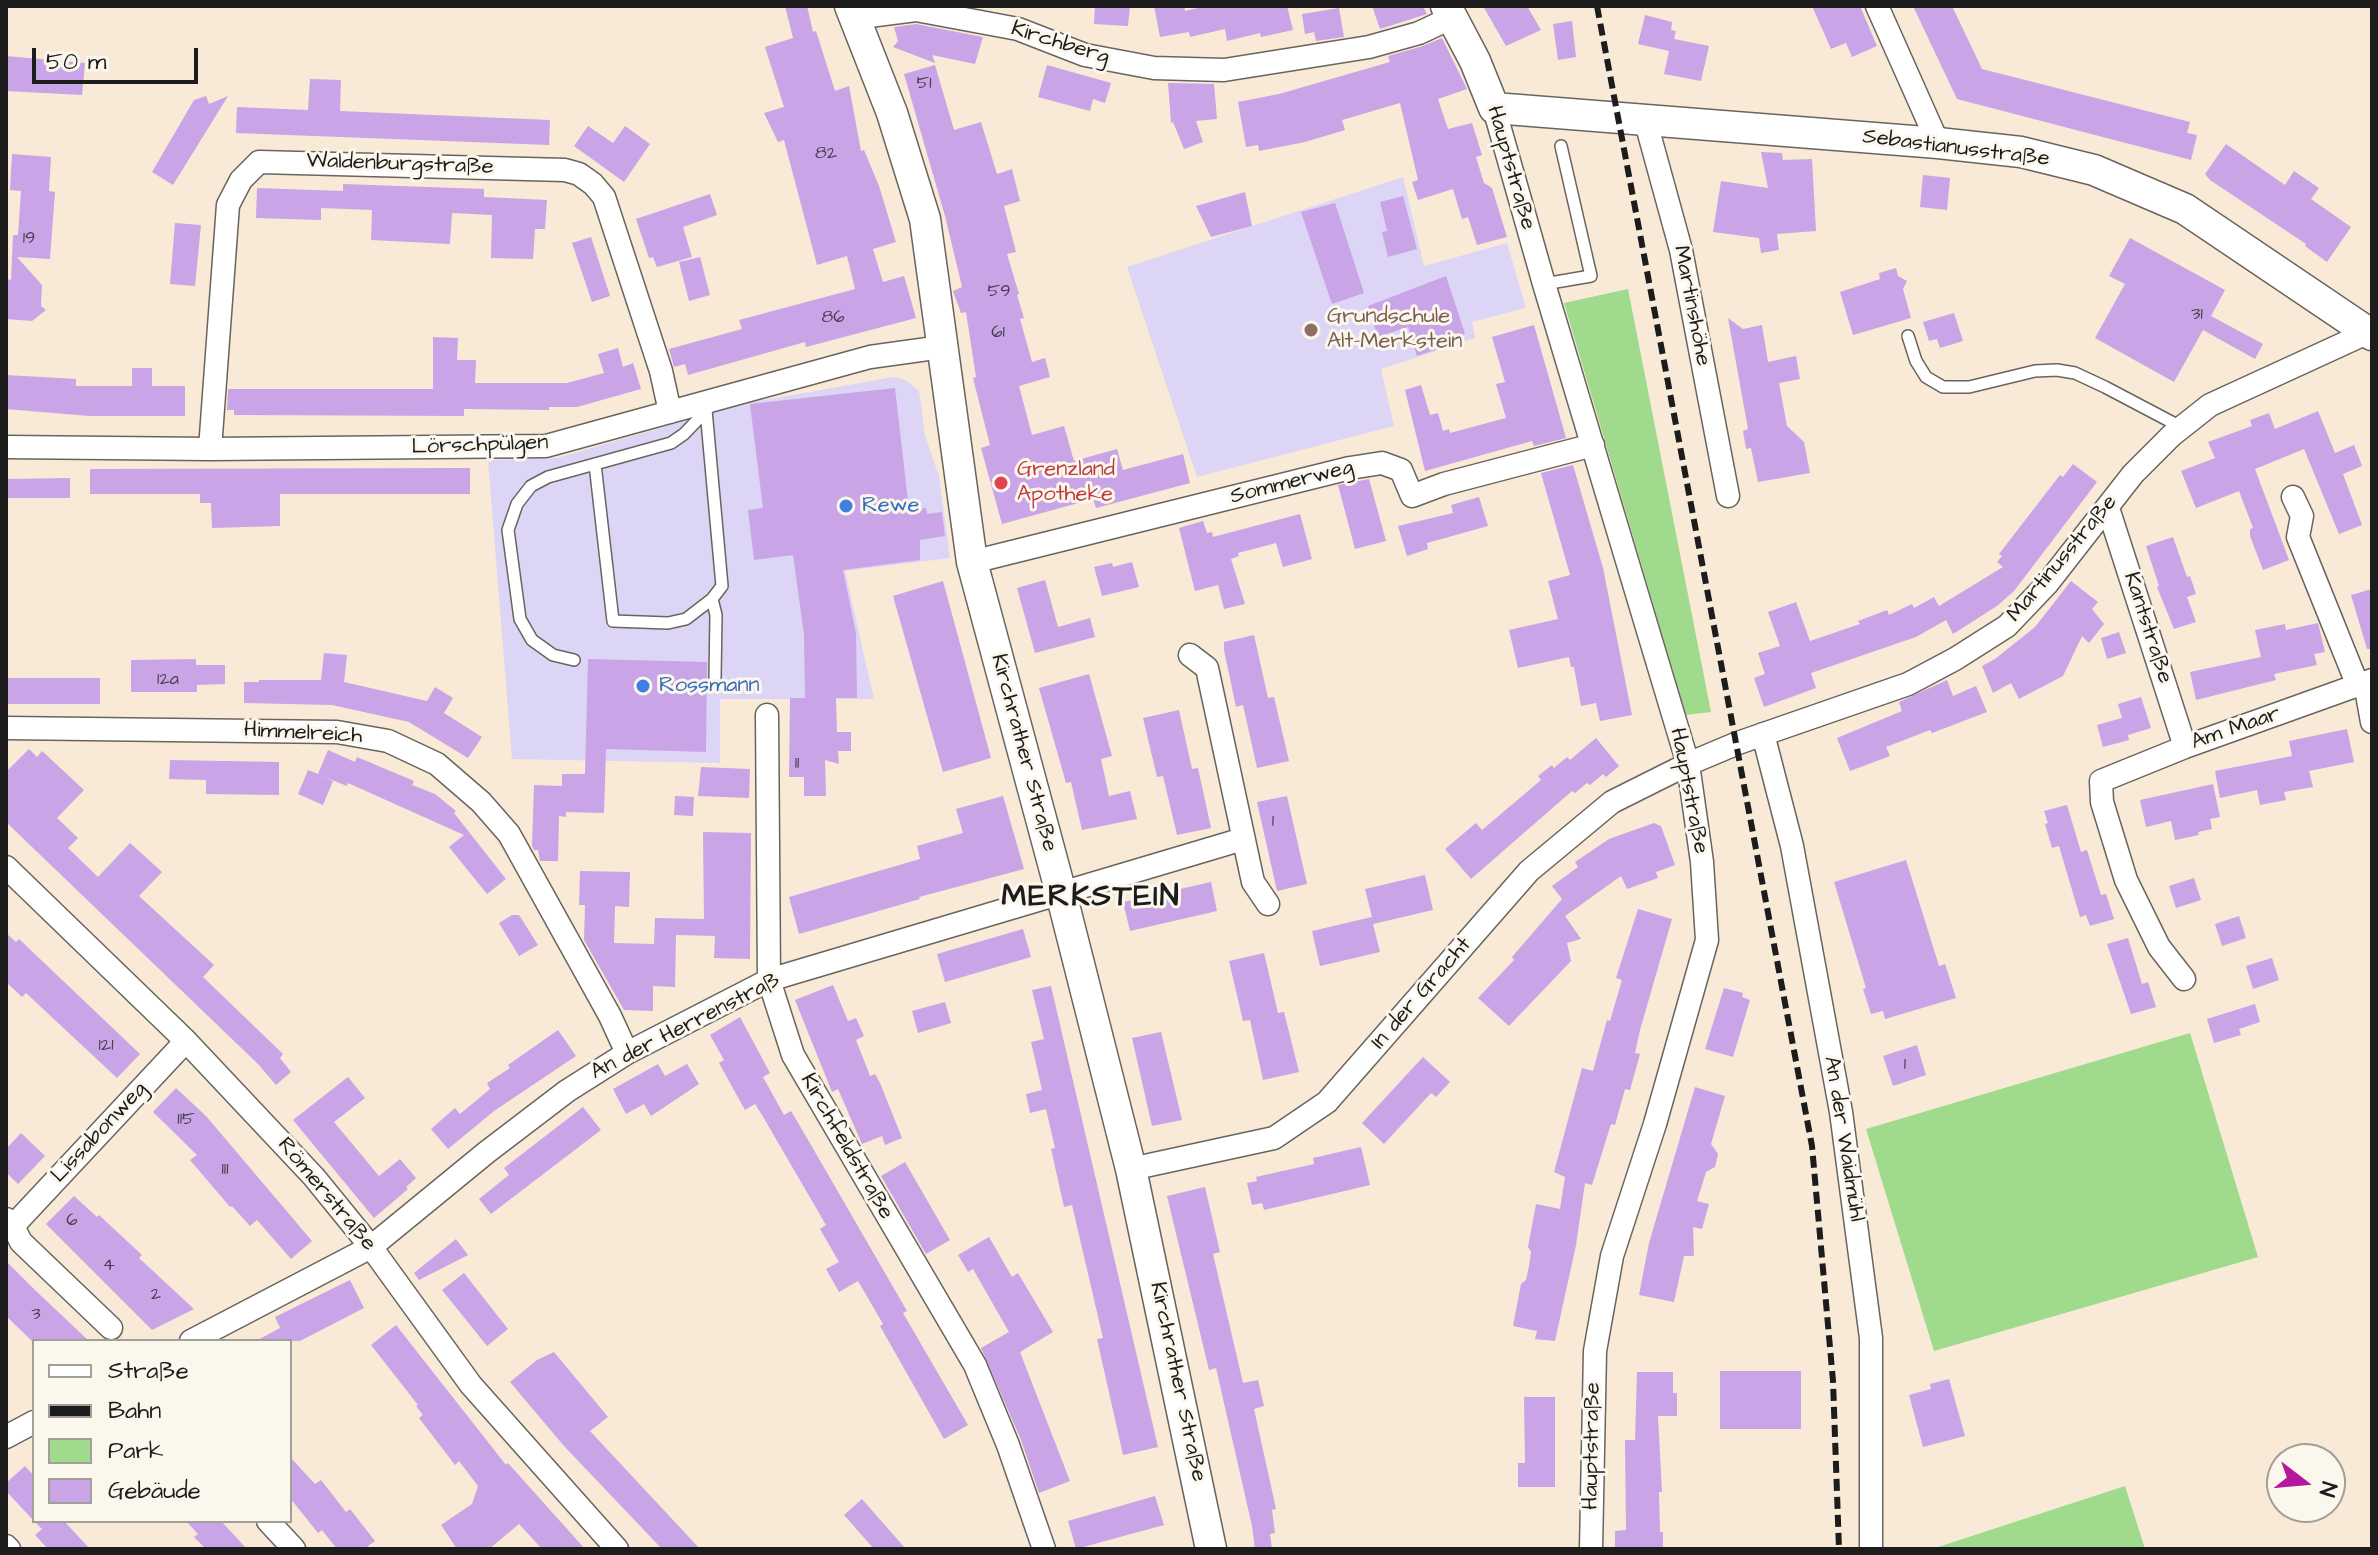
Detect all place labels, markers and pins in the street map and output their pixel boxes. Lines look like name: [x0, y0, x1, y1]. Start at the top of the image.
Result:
place label: Grundschule Alt-Merkstein: [1327, 304, 1462, 356]
marker: Grundschule Alt-Merkstein: [1302, 321, 1320, 339]
place label: Grenzland Apotheke: [1017, 457, 1115, 508]
marker: Grenzland Apotheke: [992, 474, 1010, 492]
place label: Rewe: [862, 493, 919, 519]
marker: Rewe: [837, 497, 855, 515]
place label: Rossmann: [659, 673, 759, 699]
marker: Rossmann: [634, 677, 652, 695]

